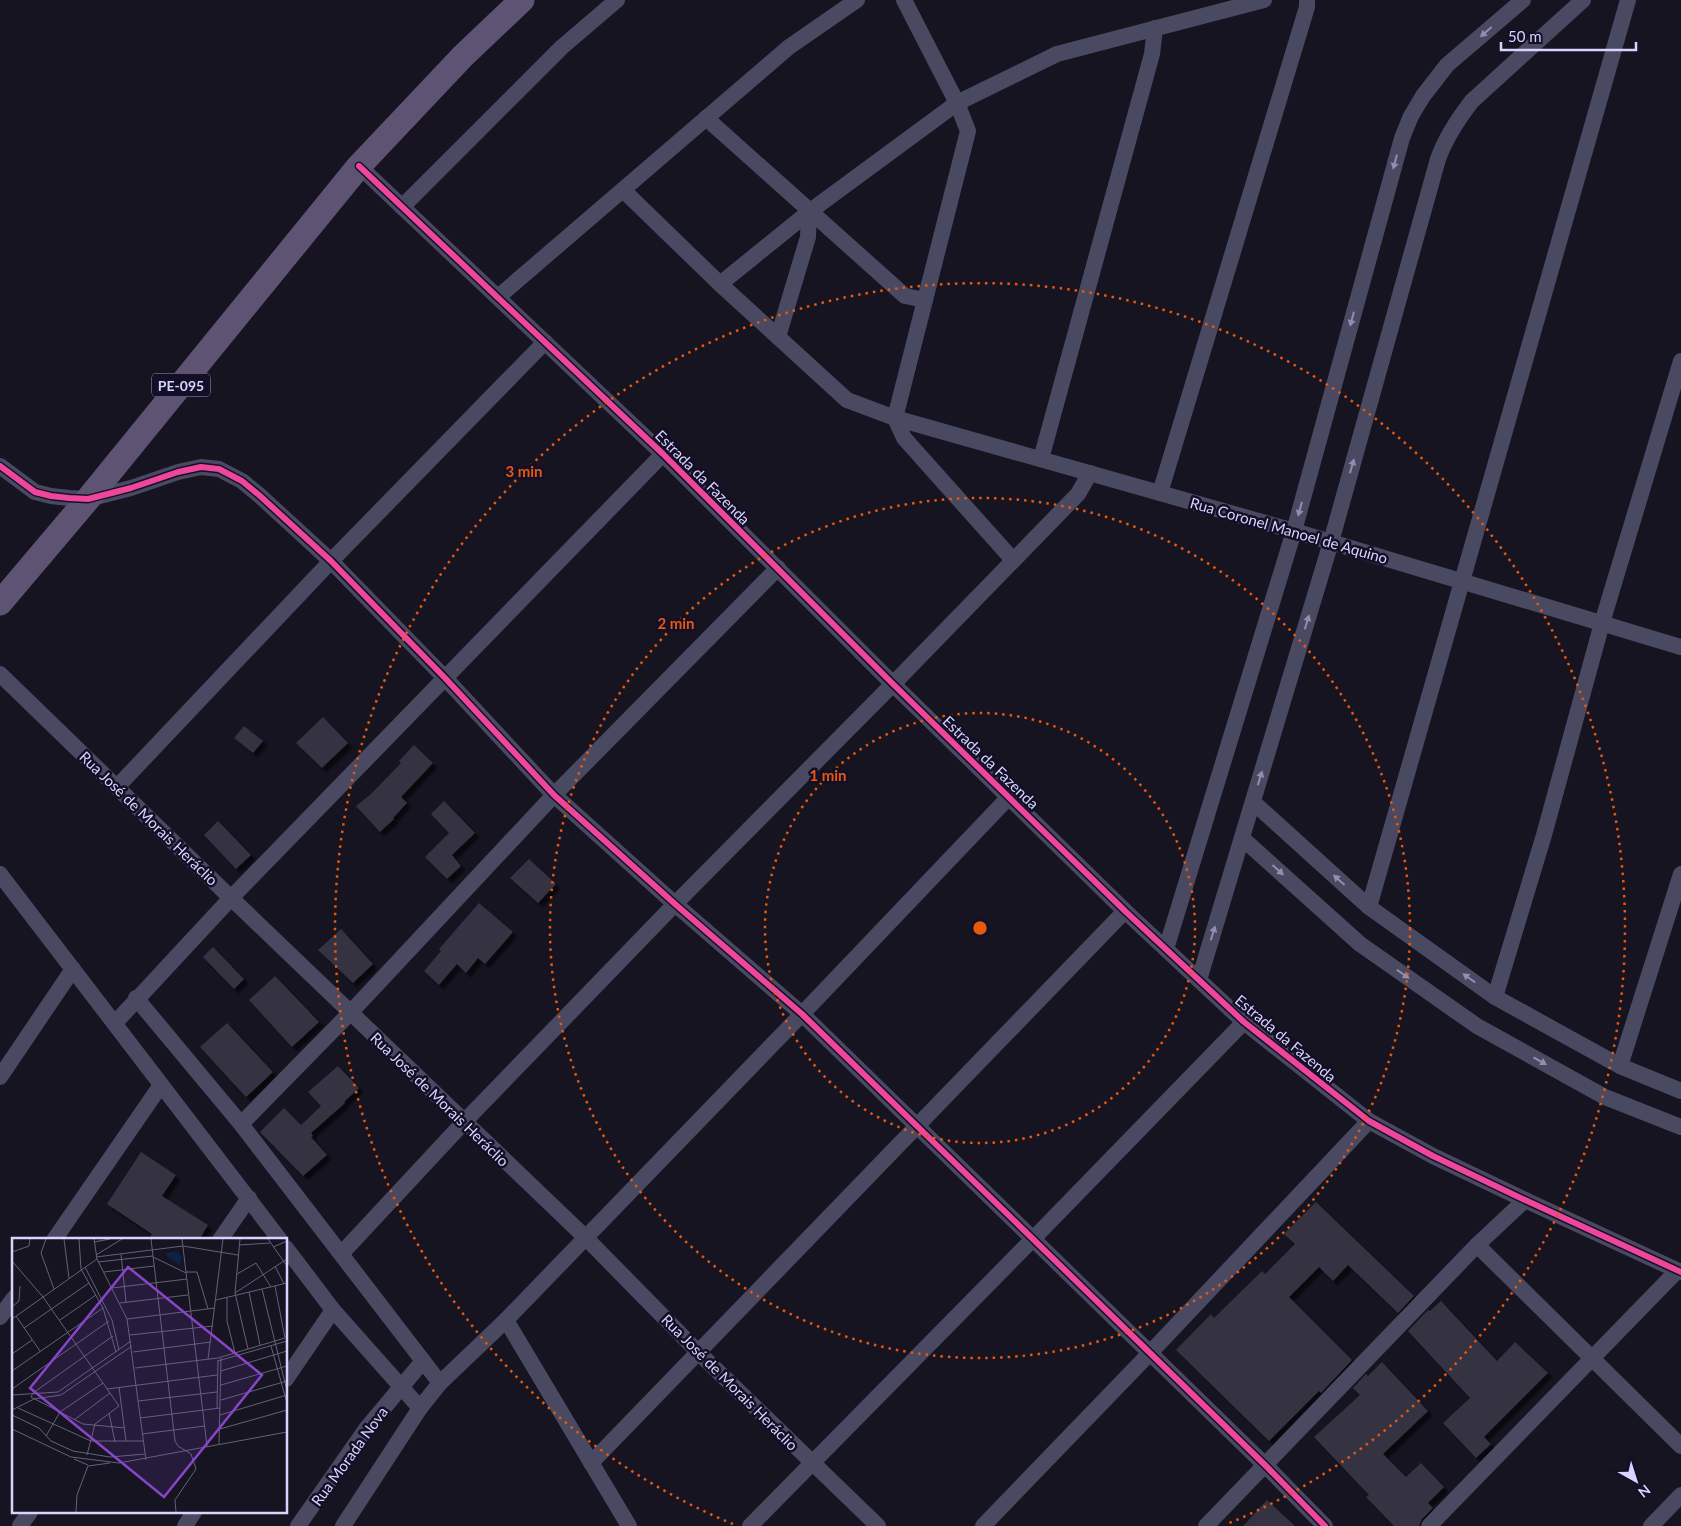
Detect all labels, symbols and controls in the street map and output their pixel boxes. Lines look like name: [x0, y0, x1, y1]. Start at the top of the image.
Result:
scale bar: [1501, 20, 1636, 52]
one-way arrow: [1480, 26, 1493, 37]
text: 50 m: [1508, 27, 1542, 45]
one-way arrow: [1391, 154, 1399, 169]
one-way arrow: [1348, 311, 1356, 326]
road number: PE-095: [152, 374, 210, 396]
street label: Estrada da Fazenda: [652, 426, 754, 528]
one-way arrow: [1349, 458, 1357, 473]
text: 3 min: [505, 462, 543, 480]
street label: Rua Coronel Manoel de Aquino: [1188, 493, 1390, 567]
one-way arrow: [1296, 502, 1304, 517]
text: 2 min: [657, 614, 695, 632]
one-way arrow: [1304, 614, 1312, 629]
street label: Estrada da Fazenda: [939, 712, 1043, 812]
street label: Rua José de Morais Heráclio: [76, 747, 222, 889]
text: 1 min: [809, 766, 847, 784]
one-way arrow: [1257, 770, 1265, 785]
one-way arrow: [1272, 865, 1285, 876]
one-way arrow: [1334, 874, 1346, 886]
centre of rings: [971, 919, 989, 937]
one-way arrow: [1210, 926, 1218, 941]
one-way arrow: [1396, 969, 1410, 979]
one-way arrow: [1462, 973, 1475, 983]
street label: Estrada da Fazenda: [1232, 991, 1340, 1085]
street label: Rua José de Morais Heráclio: [367, 1028, 513, 1170]
one-way arrow: [1534, 1056, 1547, 1065]
inset map: [12, 1238, 288, 1514]
street label: Rua José de Morais Heráclio: [658, 1310, 802, 1454]
street label: Rua Morada Nova: [307, 1403, 391, 1509]
north arrow: [1611, 1456, 1661, 1506]
text: N: [1635, 1481, 1654, 1501]

